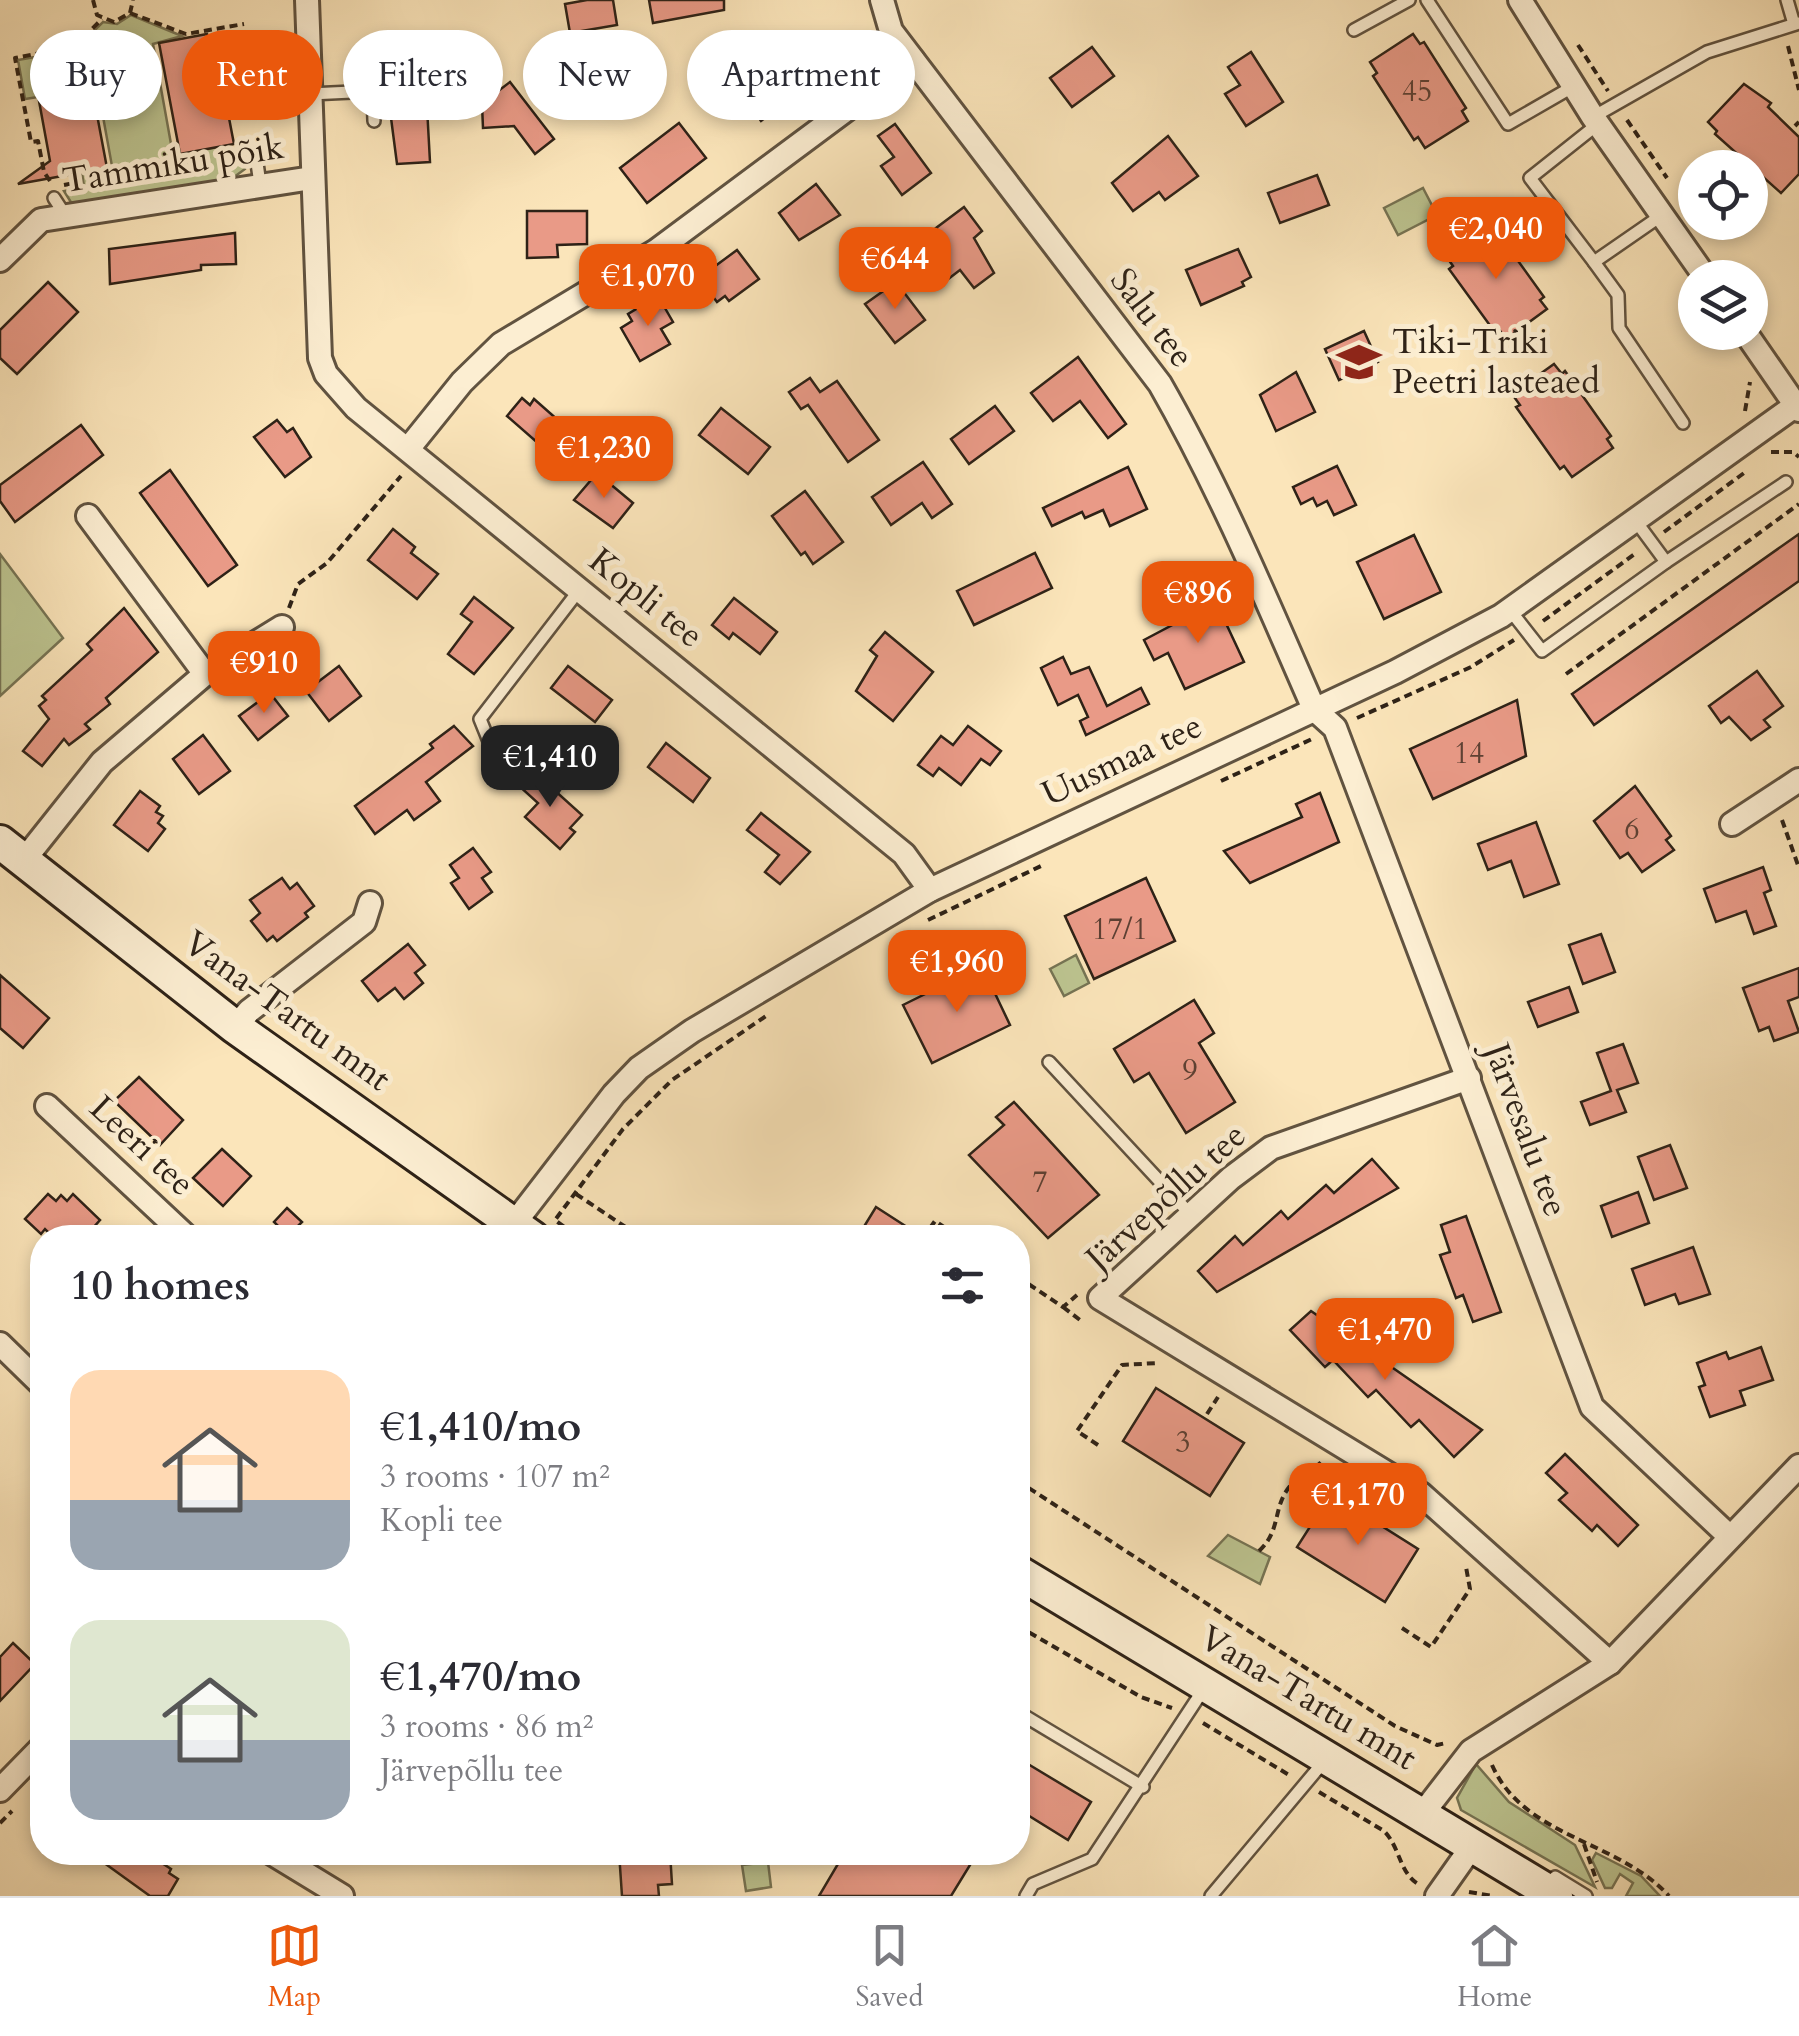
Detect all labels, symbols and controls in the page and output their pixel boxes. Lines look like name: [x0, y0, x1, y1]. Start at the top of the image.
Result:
chip: Buy: [30, 30, 162, 120]
chip: Rent: [182, 30, 323, 120]
chip: Filters: [343, 30, 503, 120]
chip: New: [523, 30, 667, 120]
chip: Apartment: [687, 30, 915, 120]
house number: 45: [1402, 71, 1432, 112]
street label: Tammiku põik: [59, 123, 287, 205]
map controls: [1678, 150, 1768, 350]
button: locate: [1678, 150, 1768, 240]
pin: €2,040: [1415, 197, 1577, 282]
text: €2,040: [1449, 207, 1543, 251]
pin: €644: [836, 227, 954, 312]
text: €644: [861, 237, 929, 281]
pin: €1,070: [567, 244, 729, 329]
text: €1,070: [601, 254, 695, 298]
street label: Salu tee: [1099, 258, 1205, 378]
button: layers: [1678, 260, 1768, 350]
place label: Tiki-Triki Peetri lasteaed: [1392, 318, 1600, 406]
school or university icon: Tiki-Triki Peetri lasteaed: [1335, 338, 1383, 386]
pin: €1,230: [523, 416, 685, 501]
text: €1,230: [557, 426, 651, 470]
street label: Kopli tee: [579, 537, 713, 659]
pin: €896: [1139, 561, 1257, 646]
text: €896: [1164, 571, 1232, 615]
pin: €910: [205, 631, 323, 716]
text: €910: [230, 641, 298, 685]
street label: Uusmaa tee: [1034, 702, 1210, 818]
pin: €1,410: [469, 725, 631, 810]
house number: 14: [1454, 733, 1484, 774]
text: €1,410: [503, 735, 597, 779]
house number: 6: [1624, 809, 1640, 850]
house number: 17/1: [1092, 909, 1148, 950]
street label: Vana-Tartu mnt: [174, 920, 400, 1102]
pin: €1,960: [876, 930, 1038, 1015]
text: €1,960: [910, 940, 1004, 984]
street label: Järvesalu tee: [1471, 1032, 1579, 1223]
house number: 9: [1182, 1050, 1198, 1091]
street label: Leeri tee: [79, 1085, 205, 1207]
street label: Järvepõllu tee: [1072, 1112, 1257, 1285]
house number: 7: [1032, 1162, 1048, 1203]
text: 10 homes: [70, 1257, 250, 1314]
icon: filters: [935, 1258, 990, 1313]
pin: €1,470: [1304, 1298, 1466, 1383]
text: €1,470: [1338, 1308, 1432, 1352]
text: €1,410/mo: [380, 1398, 581, 1455]
icon: home: [150, 1410, 270, 1530]
house number: 3: [1175, 1422, 1191, 1463]
text: 3 rooms · 107 m²: [380, 1455, 610, 1499]
pin: €1,170: [1277, 1463, 1439, 1548]
text: €1,170: [1311, 1473, 1405, 1517]
text: Kopli tee: [380, 1499, 503, 1543]
street label: Vana-Tartu mnt: [1191, 1614, 1425, 1782]
text: €1,470/mo: [380, 1648, 581, 1705]
icon: home: [150, 1660, 270, 1780]
text: 3 rooms · 86 m²: [380, 1705, 593, 1749]
text: Järvepõllu tee: [380, 1749, 563, 1793]
tab: Map: [267, 1918, 322, 2016]
tab: Saved: [856, 1918, 923, 2016]
tab: Home: [1457, 1918, 1532, 2016]

